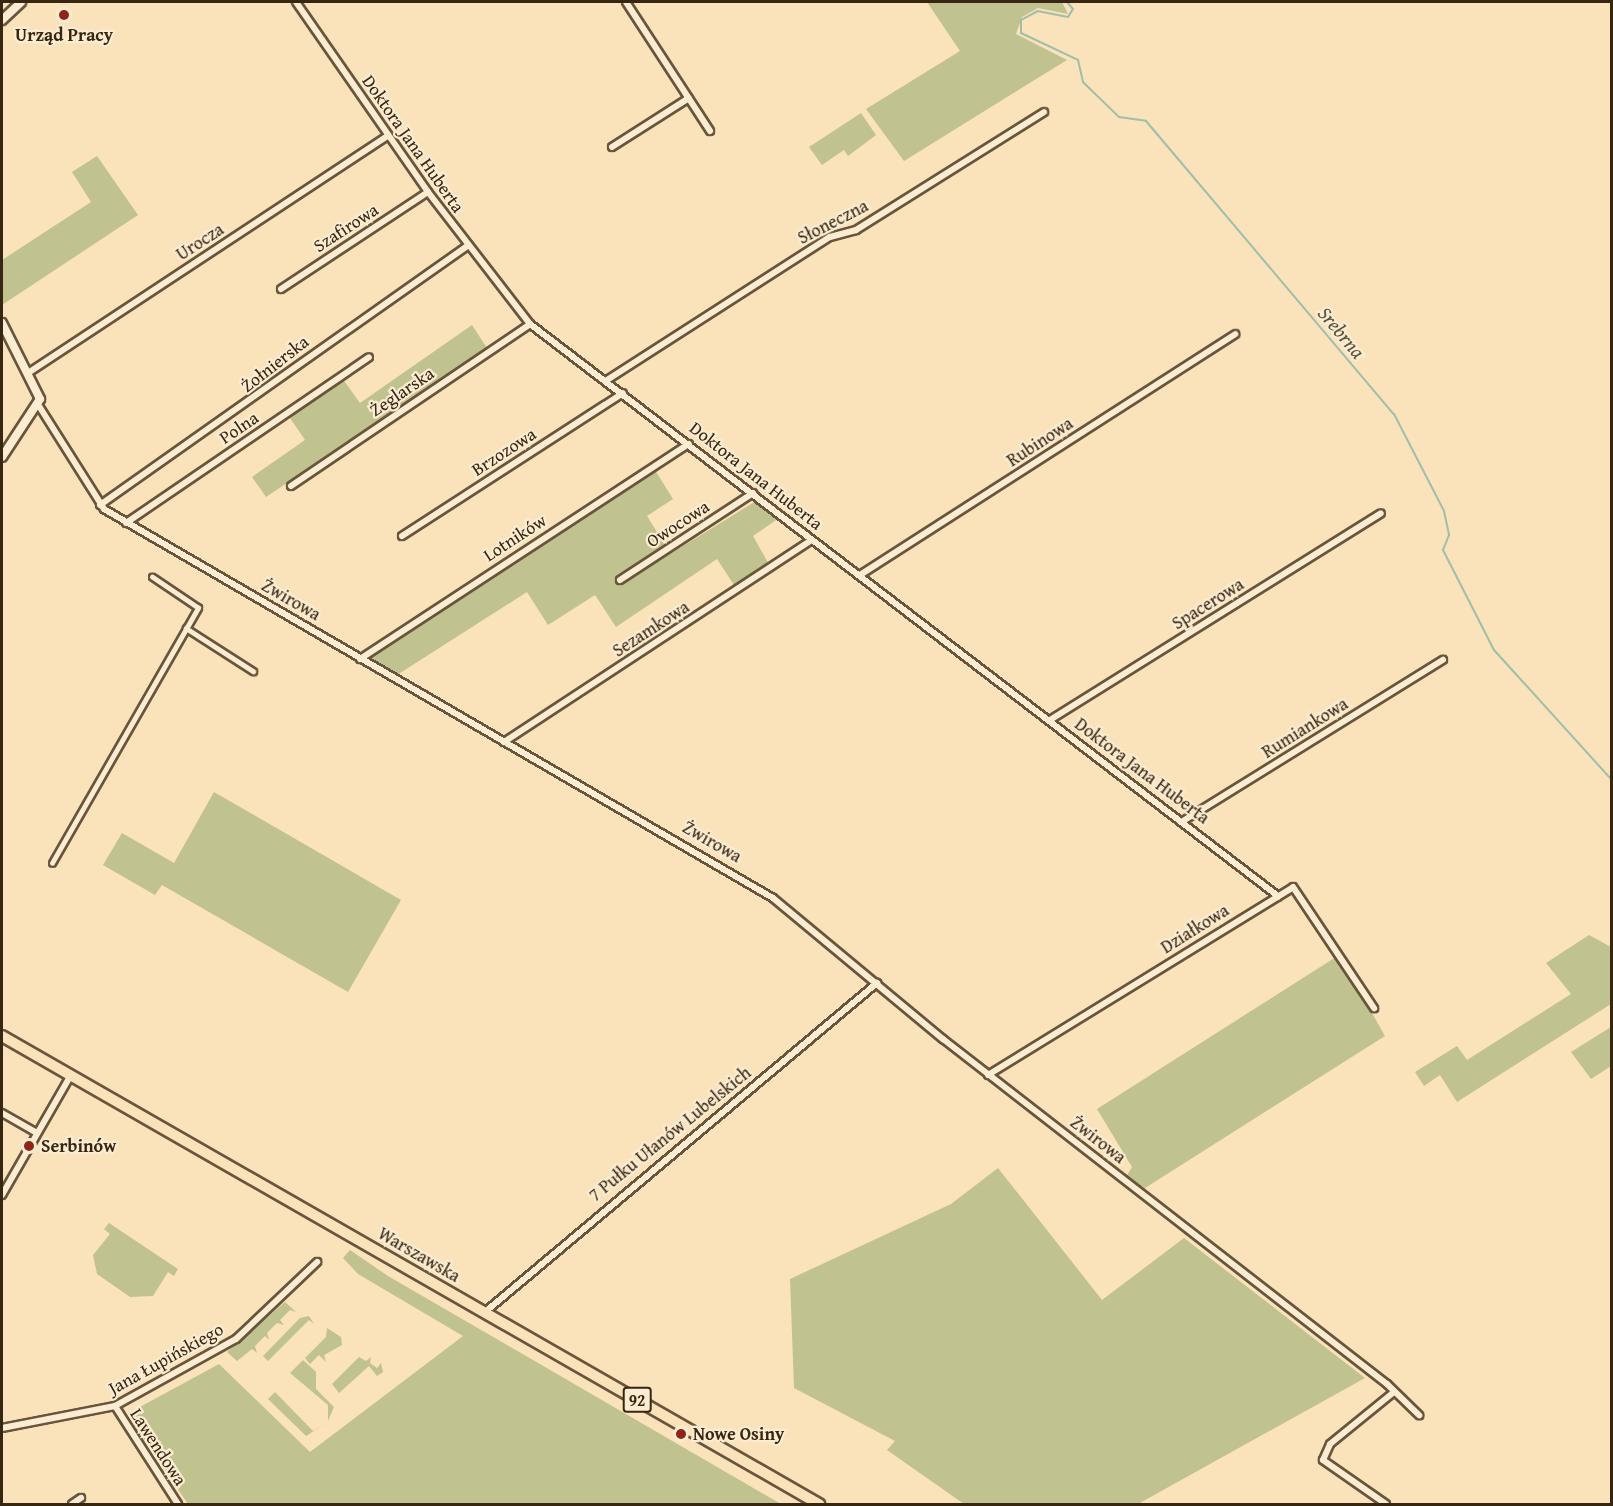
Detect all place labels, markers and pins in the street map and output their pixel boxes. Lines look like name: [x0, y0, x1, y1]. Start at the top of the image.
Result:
marker: Urząd Pracy: [57, 8, 71, 22]
place label: Urząd Pracy: [15, 24, 113, 46]
place label: Serbinów: [41, 1135, 116, 1157]
marker: Serbinów: [22, 1139, 36, 1153]
place label: Nowe Osiny: [693, 1423, 784, 1445]
marker: Nowe Osiny: [674, 1427, 688, 1441]

